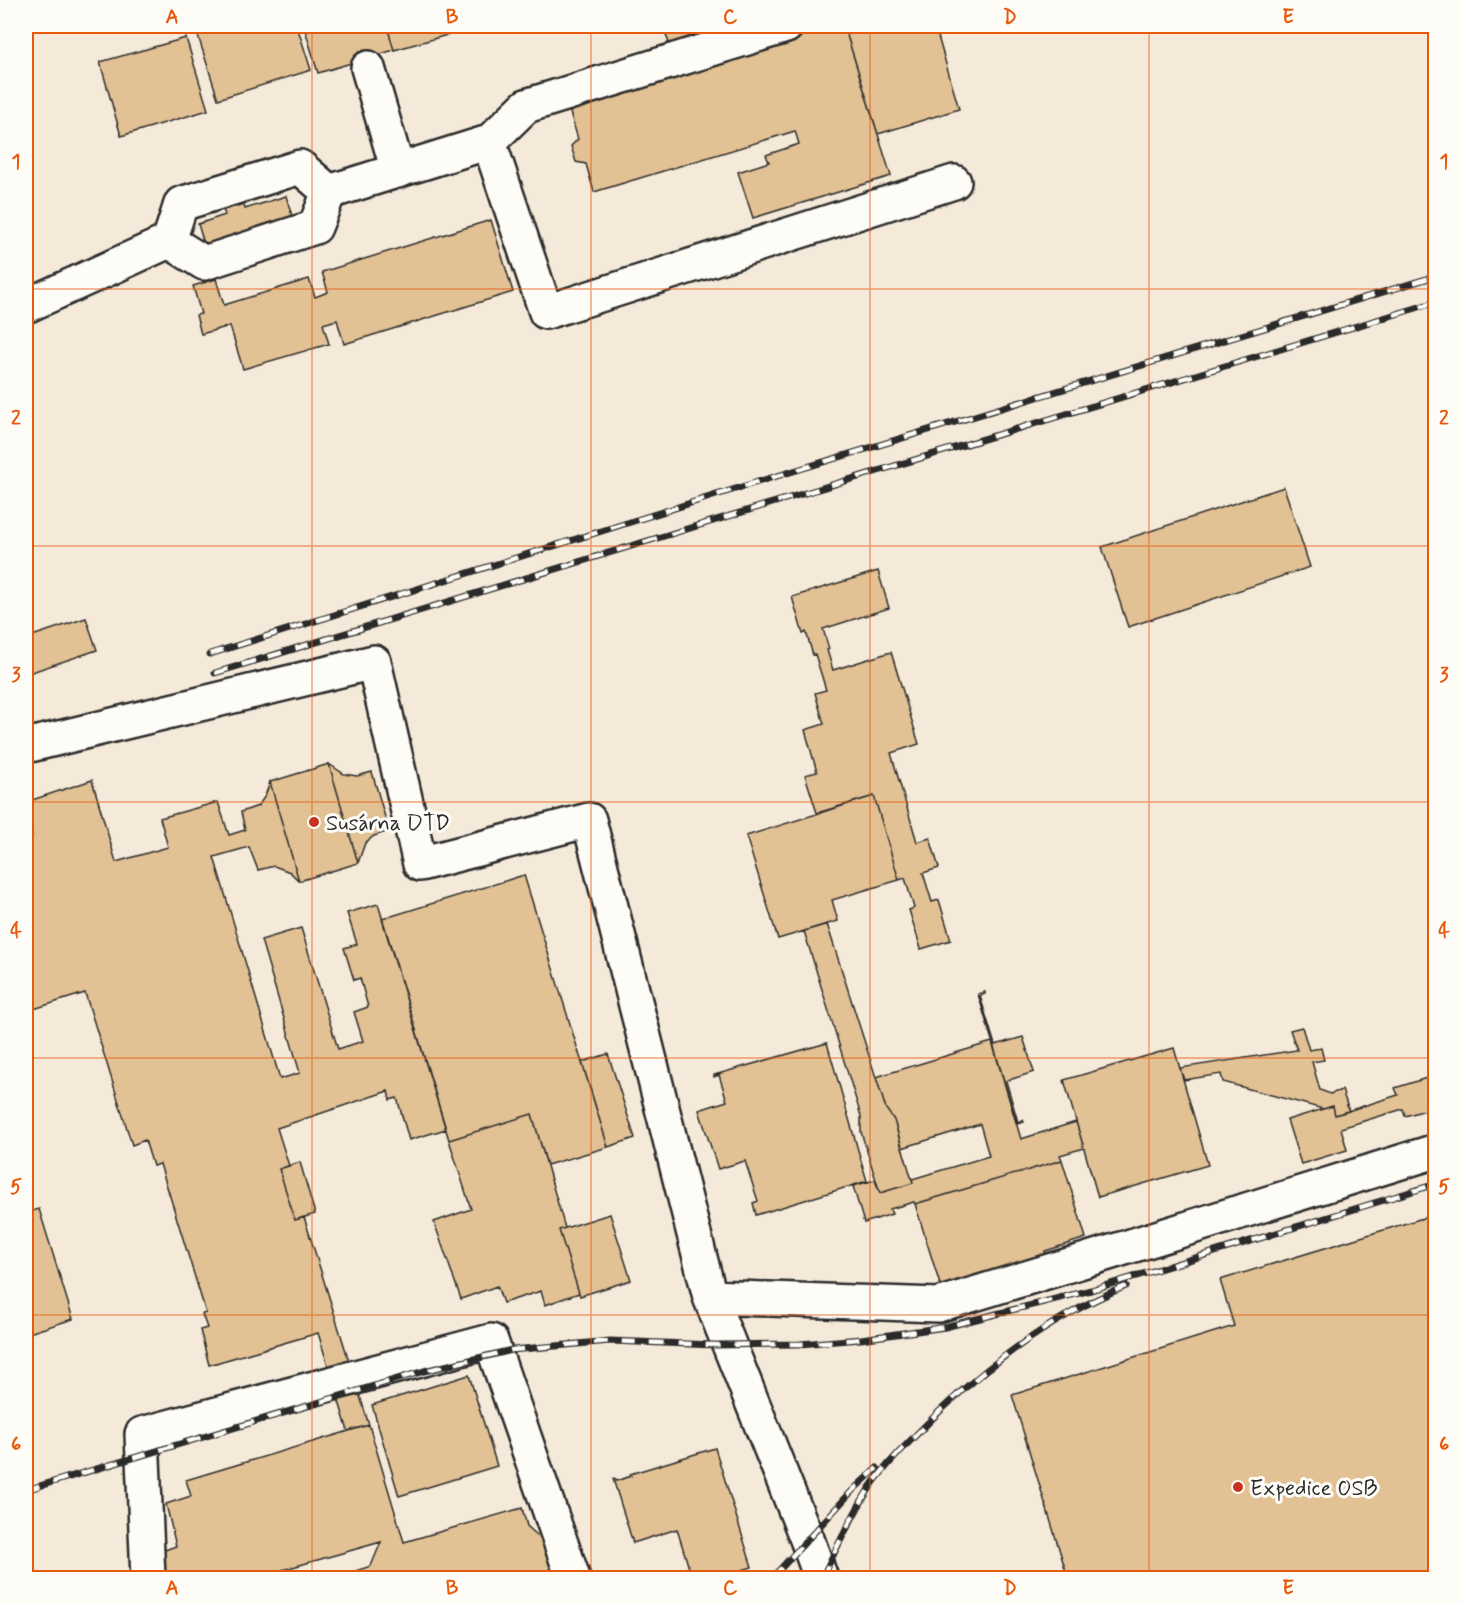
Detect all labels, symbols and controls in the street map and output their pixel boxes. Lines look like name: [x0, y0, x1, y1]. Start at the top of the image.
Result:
text: A: [165, 4, 179, 31]
text: B: [446, 4, 459, 31]
text: C: [723, 4, 738, 31]
text: D: [1003, 4, 1017, 31]
text: E: [1282, 4, 1294, 31]
text: 1: [12, 149, 20, 176]
text: 1: [1440, 149, 1448, 176]
text: 2: [11, 405, 21, 432]
text: 2: [1439, 405, 1449, 432]
text: 3: [11, 662, 21, 689]
text: 3: [1439, 662, 1449, 689]
place label: Susárna DTD: [326, 810, 450, 838]
marker: Susárna DTD: [307, 815, 321, 829]
text: 4: [10, 918, 22, 945]
text: 4: [1438, 918, 1450, 945]
text: 5: [10, 1174, 22, 1201]
text: 5: [1438, 1174, 1450, 1201]
text: 6: [11, 1431, 21, 1458]
text: 6: [1439, 1431, 1449, 1458]
place label: Expedice OSB: [1250, 1475, 1378, 1503]
marker: Expedice OSB: [1231, 1480, 1245, 1494]
text: A: [165, 1575, 179, 1602]
text: B: [446, 1575, 459, 1602]
text: C: [723, 1575, 738, 1602]
text: D: [1003, 1575, 1017, 1602]
text: E: [1282, 1575, 1294, 1602]

